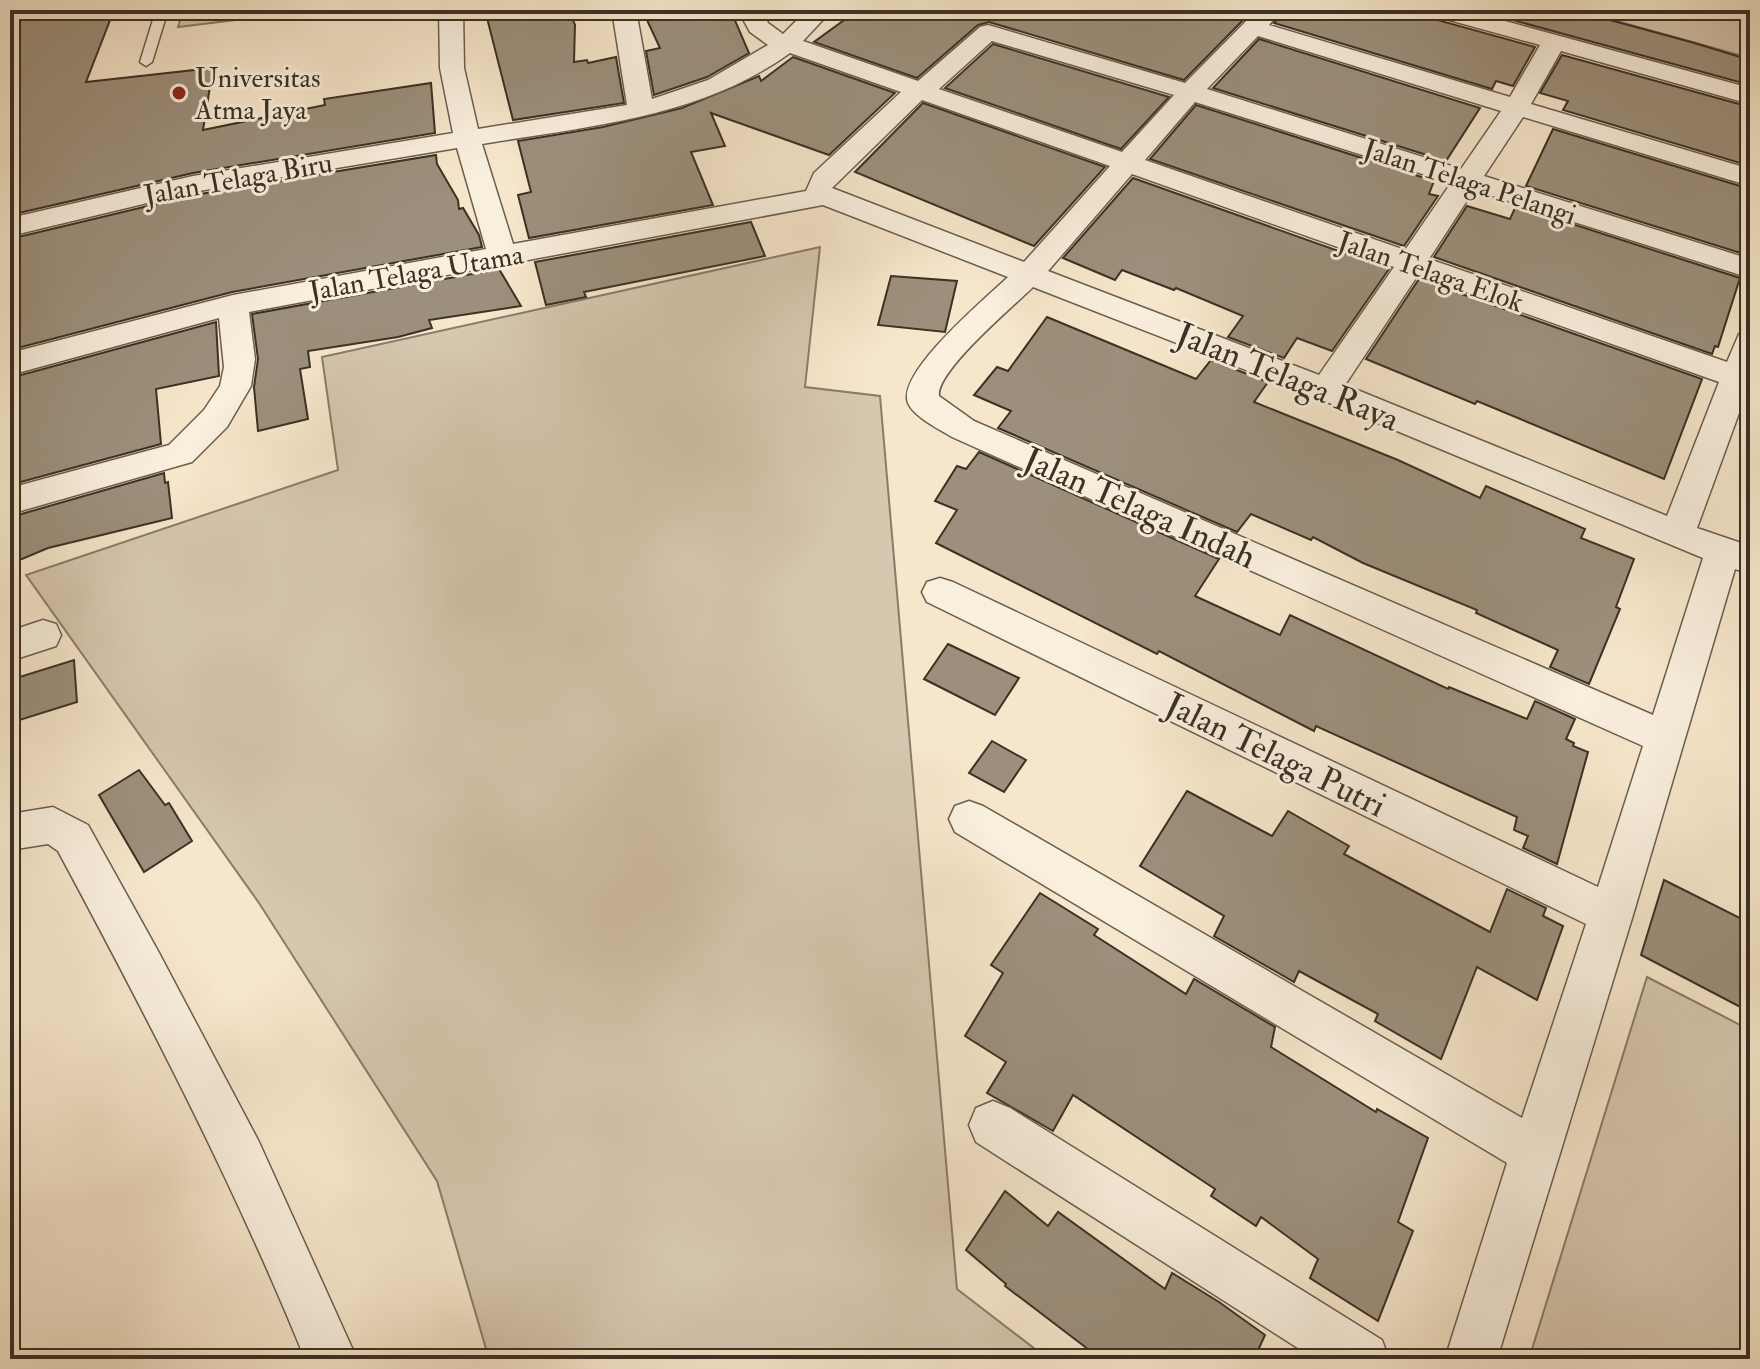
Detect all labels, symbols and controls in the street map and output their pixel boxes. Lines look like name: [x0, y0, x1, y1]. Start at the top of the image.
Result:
place label: Universitas Atma Jaya: [194, 61, 321, 128]
marker: Universitas Atma Jaya: [170, 84, 188, 102]
street label: Jalan Telaga Pelangi: [1358, 131, 1580, 233]
street label: Jalan Telaga Biru: [140, 146, 335, 213]
street label: Jalan Telaga Elok: [1332, 224, 1529, 321]
street label: Jalan Telaga Utama: [305, 237, 527, 310]
street label: Jalan Telaga Raya: [1169, 313, 1406, 442]
street label: Jalan Telaga Indah: [1016, 438, 1262, 579]
street label: Jalan Telaga Putri: [1157, 683, 1393, 827]

